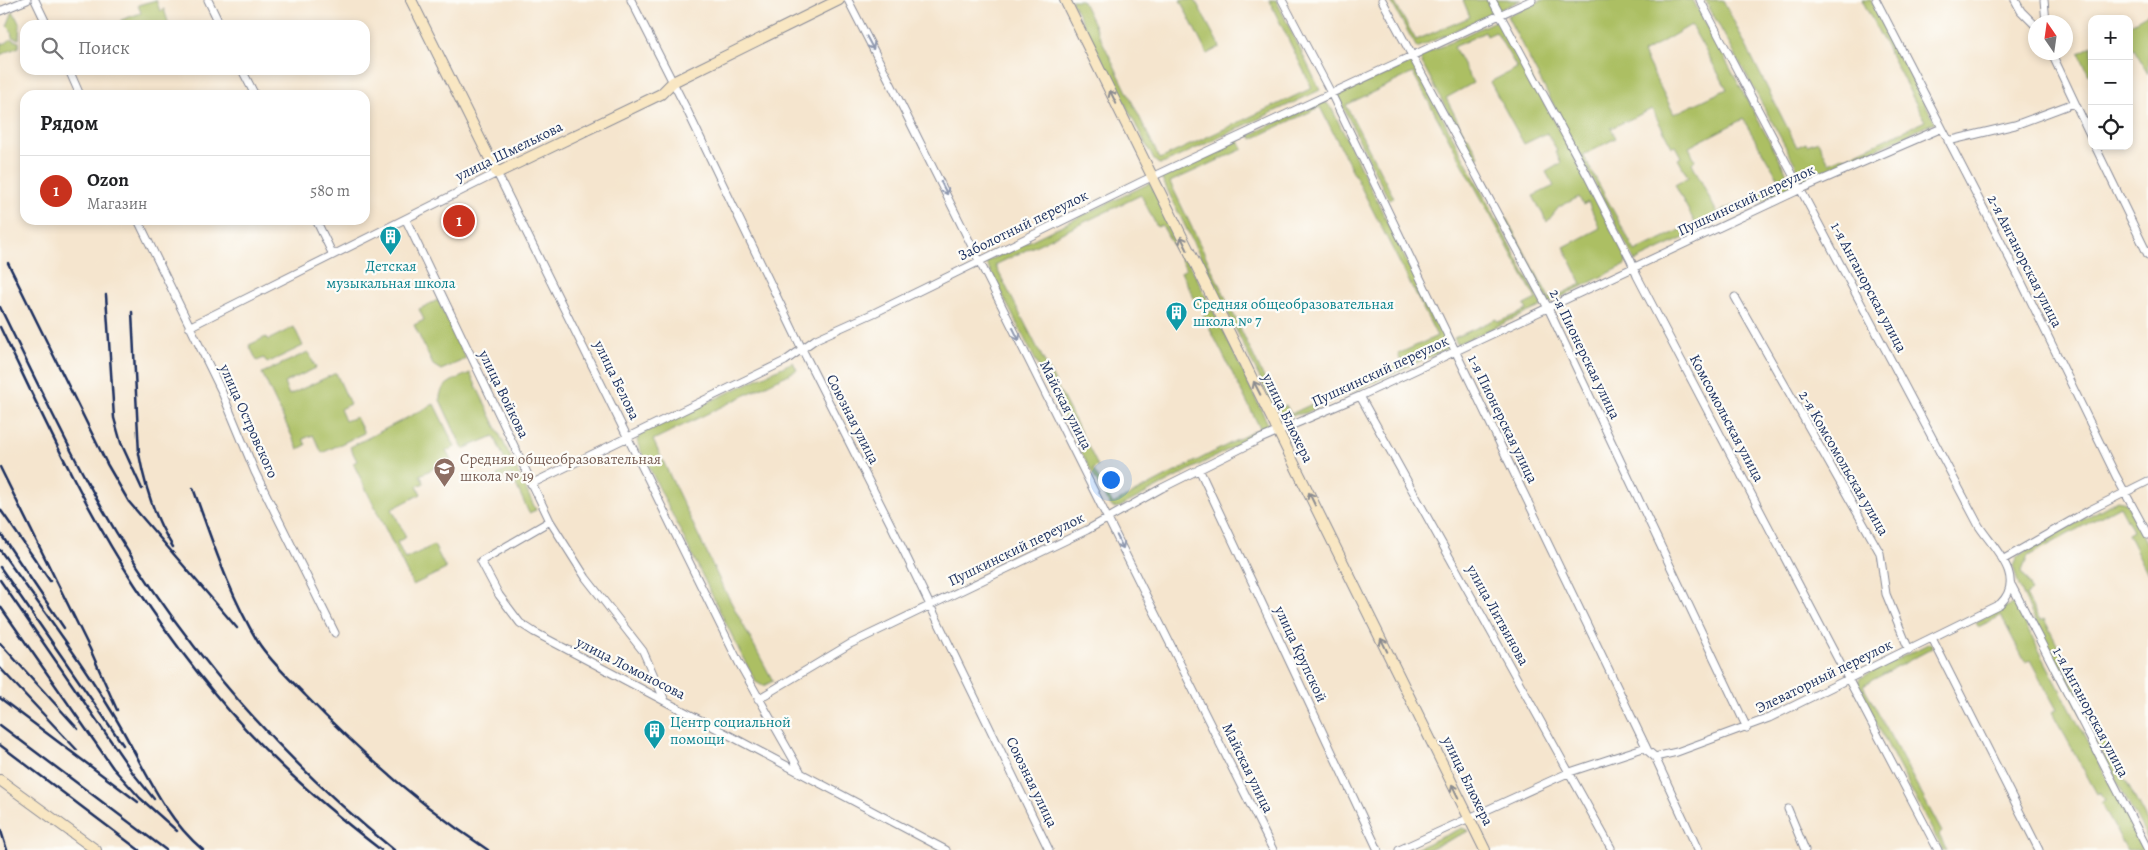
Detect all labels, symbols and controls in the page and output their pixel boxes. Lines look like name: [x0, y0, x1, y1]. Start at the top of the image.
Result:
north arrow: [2028, 15, 2073, 60]
map controls: [2088, 15, 2133, 150]
button: +: [2088, 15, 2133, 60]
search box: [20, 20, 370, 75]
icon: search: [38, 34, 66, 62]
text: Поиск: [78, 35, 130, 61]
one-way arrow: [866, 35, 875, 50]
button: −: [2088, 60, 2133, 105]
one-way arrow: [1108, 89, 1118, 104]
button: locate: [2088, 105, 2133, 150]
text: Рядом: [40, 109, 98, 137]
street label: улица Шмелькова: [451, 116, 566, 186]
street label: Пушкинский переулок: [1674, 159, 1818, 241]
text: Ozon: [87, 167, 129, 193]
text: 1: [53, 180, 59, 202]
text: 580 m: [310, 180, 350, 202]
one-way arrow: [940, 180, 949, 195]
street label: Заболотный переулок: [955, 185, 1091, 265]
street label: 2-я Анганорская улица: [1983, 191, 2067, 331]
text: Магазин: [87, 193, 147, 215]
pin: 1: [443, 202, 475, 240]
street label: 1-я Анганорская улица: [1826, 218, 1912, 356]
building icon: Детская музыкальная школа: [379, 225, 403, 256]
one-way arrow: [1179, 235, 1189, 250]
place label: Детская музыкальная школа: [326, 256, 456, 293]
street label: 2-я Пионерская улица: [1545, 286, 1625, 422]
place label: Средняя общеобразовательная школа № 7: [1193, 294, 1394, 331]
building icon: Средняя общеобразовательная школа № 7: [1165, 301, 1189, 332]
one-way arrow: [1011, 326, 1021, 341]
street label: Пушкинский переулок: [1308, 330, 1452, 412]
street label: улица Белова: [589, 336, 645, 423]
street label: улица Войкова: [474, 346, 534, 441]
street label: 1-я Пионерская улица: [1463, 351, 1543, 487]
street label: Комсомольская улица: [1685, 351, 1769, 485]
street label: Майская улица: [1035, 357, 1097, 453]
street label: улица Островского: [214, 360, 283, 481]
street label: улица Блюхера: [1257, 369, 1318, 466]
street label: Союзная улица: [822, 371, 884, 467]
one-way arrow: [1251, 381, 1261, 396]
street label: 2-я Комсомольская улица: [1794, 387, 1894, 539]
place label: Средняя общеобразовательная школа № 19: [460, 449, 661, 486]
school or university icon: Средняя общеобразовательная школа № 19: [432, 456, 456, 487]
your location: [1098, 467, 1124, 493]
one-way arrow: [1307, 492, 1316, 507]
street label: Пушкинский переулок: [945, 507, 1088, 591]
one-way arrow: [1116, 534, 1125, 549]
street label: улица Литвинова: [1461, 560, 1534, 669]
street label: улица Крупской: [1270, 602, 1332, 705]
street label: улица Ломоносова: [572, 631, 689, 704]
street label: Элеваторный переулок: [1752, 634, 1896, 718]
one-way arrow: [1378, 638, 1388, 653]
street label: 1-я Анганорская улица: [2048, 643, 2134, 781]
place label: Центр социальной помощи: [670, 712, 791, 749]
building icon: Центр социальной помощи: [642, 719, 666, 750]
street label: Майская улица: [1218, 720, 1278, 816]
street label: улица Блюхера: [1437, 732, 1498, 829]
street label: Союзная улица: [1001, 733, 1063, 831]
one-way arrow: [1450, 783, 1460, 798]

